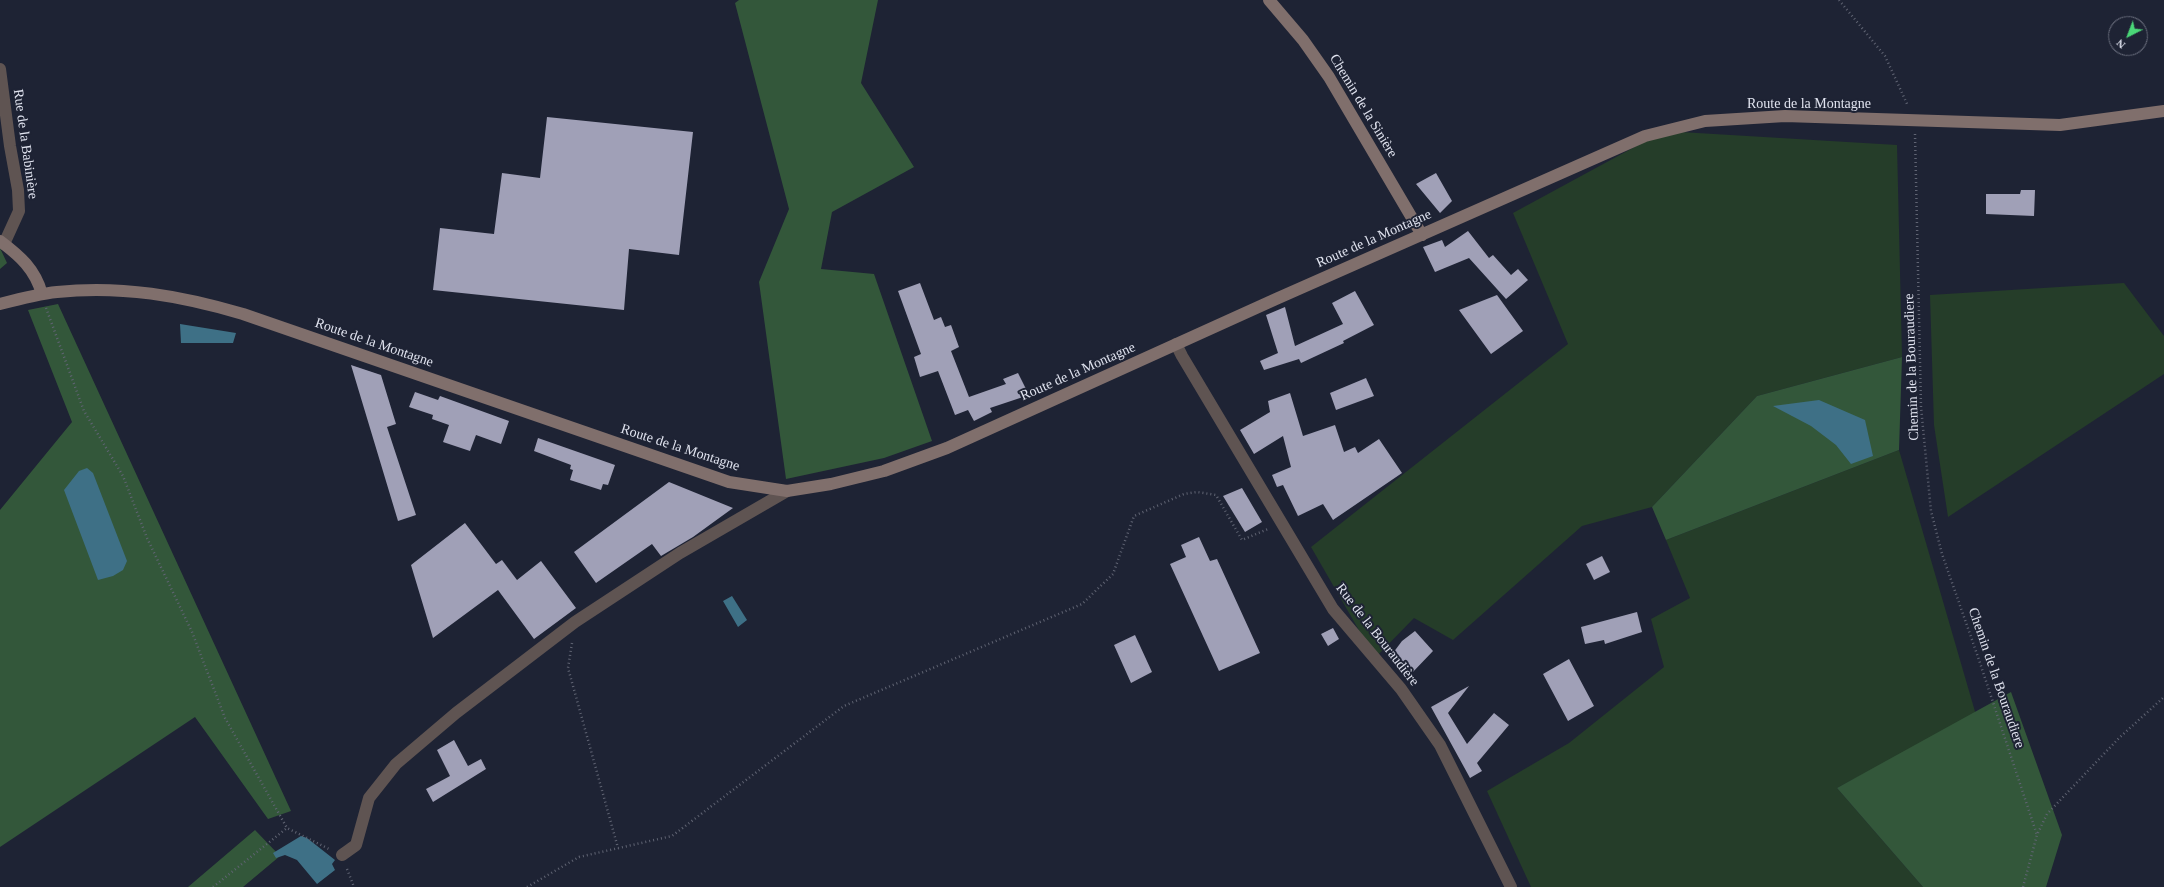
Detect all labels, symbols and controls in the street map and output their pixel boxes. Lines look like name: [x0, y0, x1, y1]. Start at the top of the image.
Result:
north arrow: [2108, 16, 2148, 56]
text: N: [2114, 37, 2128, 51]
street label: Chemin de la Sinière: [1325, 51, 1401, 161]
street label: Rue de la Babinière: [9, 88, 41, 200]
street label: Route de la Montagne: [1747, 96, 1871, 112]
street label: Route de la Montagne: [1314, 206, 1434, 272]
street label: Chemin de la Bouraudiere: [1901, 293, 1923, 441]
street label: Route de la Montagne: [313, 315, 435, 371]
street label: Route de la Montagne: [1018, 339, 1138, 405]
street label: Route de la Montagne: [618, 421, 742, 475]
street label: Rue de la Bouraudière: [1332, 580, 1422, 690]
street label: Chemin de la Bouraudiere: [1964, 606, 2028, 750]

